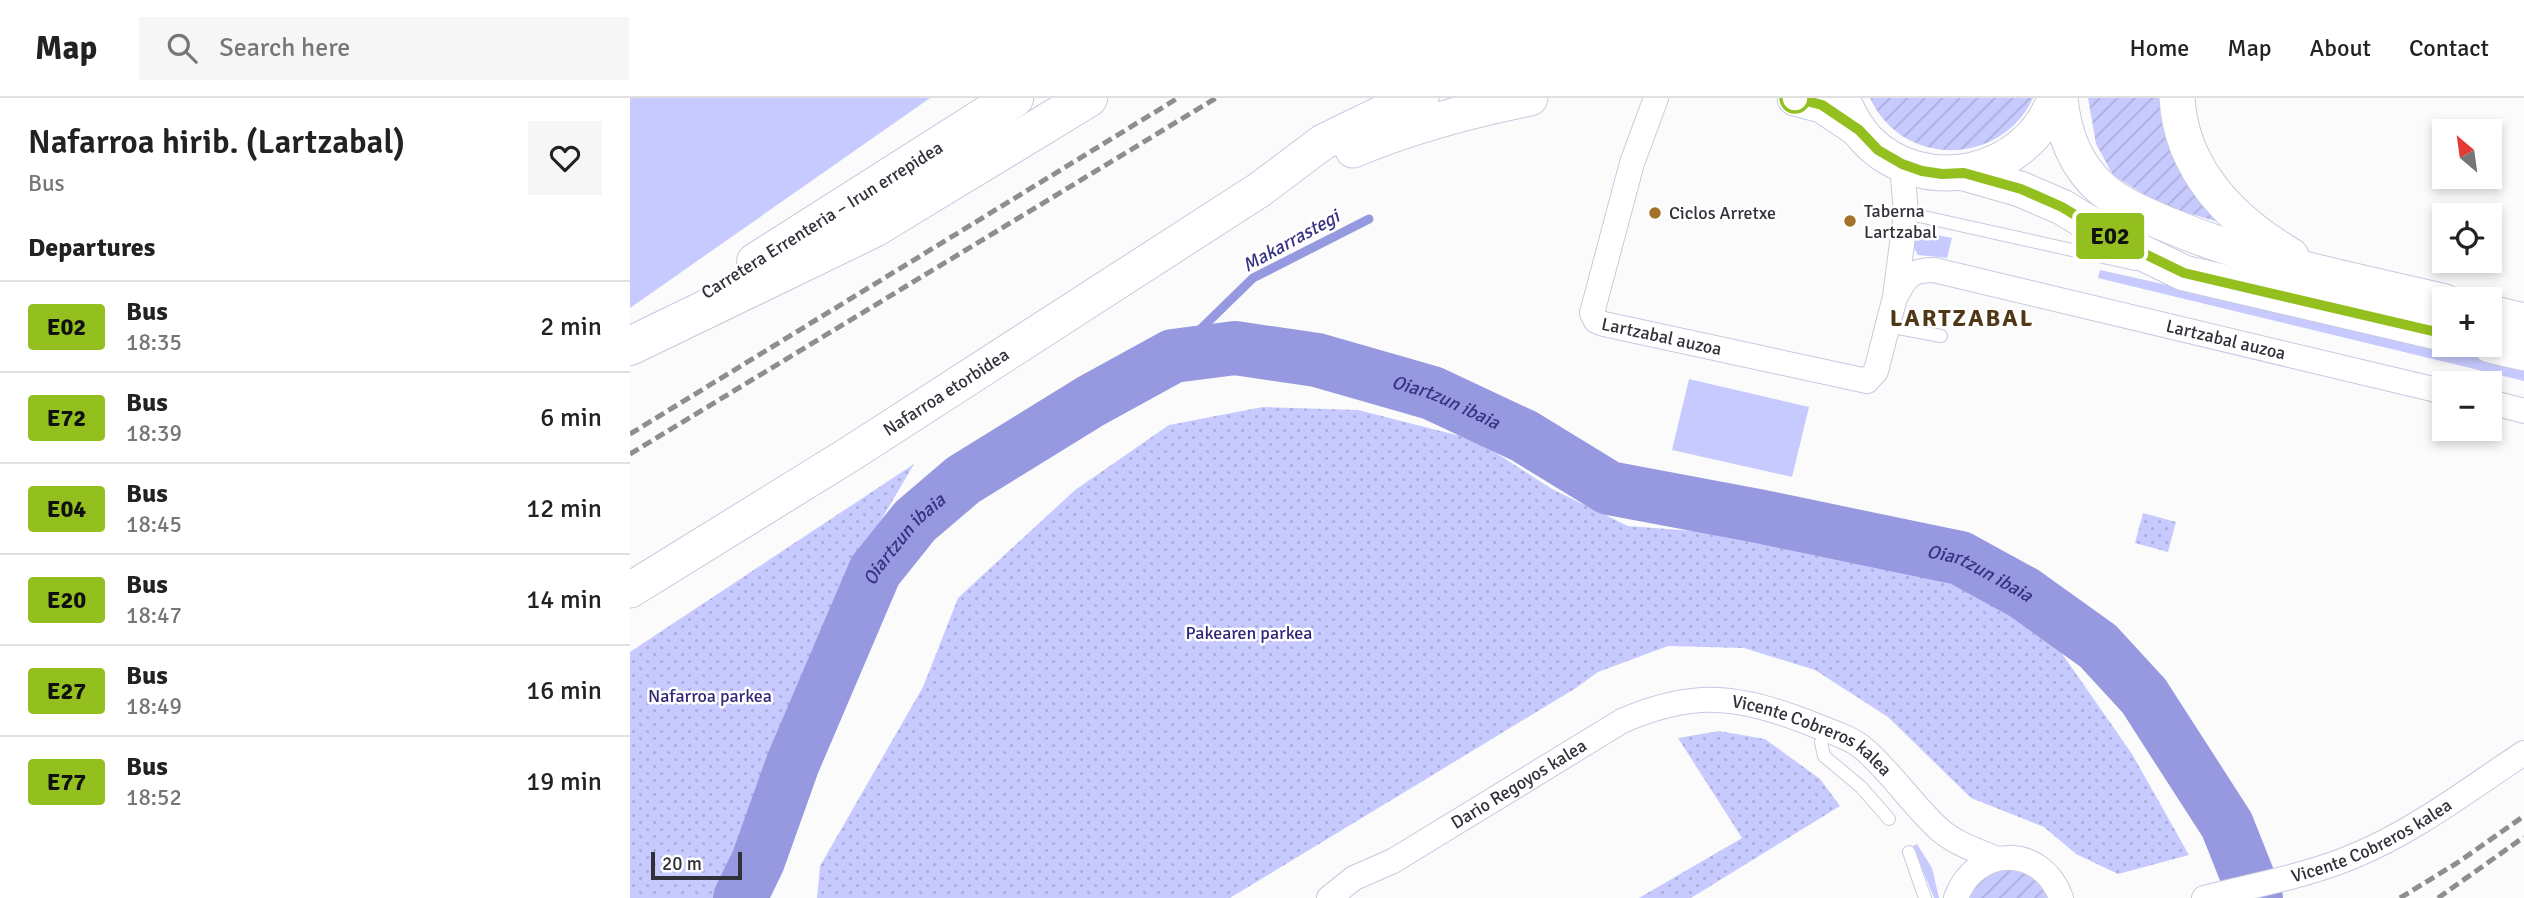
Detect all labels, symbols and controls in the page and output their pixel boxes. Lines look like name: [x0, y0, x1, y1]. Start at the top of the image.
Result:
search box: [139, 17, 629, 80]
text: Map: [35, 28, 97, 69]
icon: search: [163, 29, 201, 67]
text: Search here: [219, 32, 350, 64]
text: Home: [2129, 33, 2189, 63]
text: Map: [2227, 33, 2272, 63]
text: About: [2310, 33, 2371, 63]
text: Contact: [2409, 33, 2489, 63]
unlabelled marker: [1780, 83, 1810, 113]
north arrow: [2432, 119, 2502, 189]
map controls: [2432, 119, 2502, 441]
button: heart: [528, 121, 602, 195]
text: Nafarroa hirib. (Lartzabal): [28, 122, 405, 163]
street label: Carretera Errenteria – Irun errepidea: [697, 136, 947, 304]
text: Bus: [28, 169, 65, 198]
place label: Taberna Lartzabal: [1864, 200, 1937, 243]
place label: Ciclos Arretxe: [1669, 202, 1776, 224]
button: locate: [2432, 203, 2502, 273]
water label: Makarrastegi: [1238, 204, 1345, 277]
marker: Ciclos Arretxe: [1647, 205, 1663, 221]
marker: Taberna Lartzabal: [1842, 213, 1858, 229]
line badge: E02: [2070, 213, 2150, 259]
text: E02: [2090, 221, 2130, 251]
text: Departures: [28, 232, 155, 264]
button: +: [2432, 287, 2502, 357]
text: Bus: [126, 296, 168, 328]
district label: LARTZABAL: [1890, 303, 2034, 333]
text: 2 min: [540, 311, 602, 343]
text: E02: [47, 312, 86, 342]
street label: Lartzabal auzoa: [1600, 313, 1724, 360]
street label: Lartzabal auzoa: [2164, 315, 2288, 365]
text: 18:35: [126, 328, 182, 357]
street label: Nafarroa etorbidea: [879, 343, 1013, 441]
water label: Oiartzun ibaia: [1389, 370, 1505, 435]
button: −: [2432, 371, 2502, 441]
text: Bus: [126, 387, 168, 419]
text: 6 min: [540, 402, 602, 434]
text: E72: [47, 403, 86, 433]
text: 18:39: [126, 419, 182, 448]
text: Bus: [126, 478, 168, 510]
water label: Oiartzun ibaia: [858, 487, 951, 589]
text: 12 min: [526, 493, 602, 525]
text: E04: [47, 494, 86, 524]
text: 18:45: [126, 510, 182, 539]
water label: Oiartzun ibaia: [1925, 539, 2039, 608]
text: Bus: [126, 569, 168, 601]
text: 14 min: [526, 584, 602, 616]
text: E20: [47, 585, 86, 615]
text: 18:47: [126, 601, 182, 630]
park label: Pakearen parkea: [1186, 622, 1312, 644]
text: Bus: [126, 660, 168, 692]
text: 16 min: [526, 675, 602, 707]
text: E27: [47, 676, 86, 706]
park label: Nafarroa parkea: [648, 685, 772, 707]
street label: Vicente Cobreros kalea: [1730, 690, 1896, 781]
text: 18:49: [126, 692, 182, 721]
street label: Dario Regoyos kalea: [1447, 734, 1591, 834]
text: Bus: [126, 751, 168, 783]
text: 19 min: [526, 766, 602, 798]
text: E77: [47, 767, 86, 797]
text: 18:52: [126, 783, 182, 812]
street label: Vicente Cobreros kalea: [2289, 794, 2456, 887]
scale bar: [651, 849, 742, 881]
text: 20 m: [662, 852, 702, 876]

